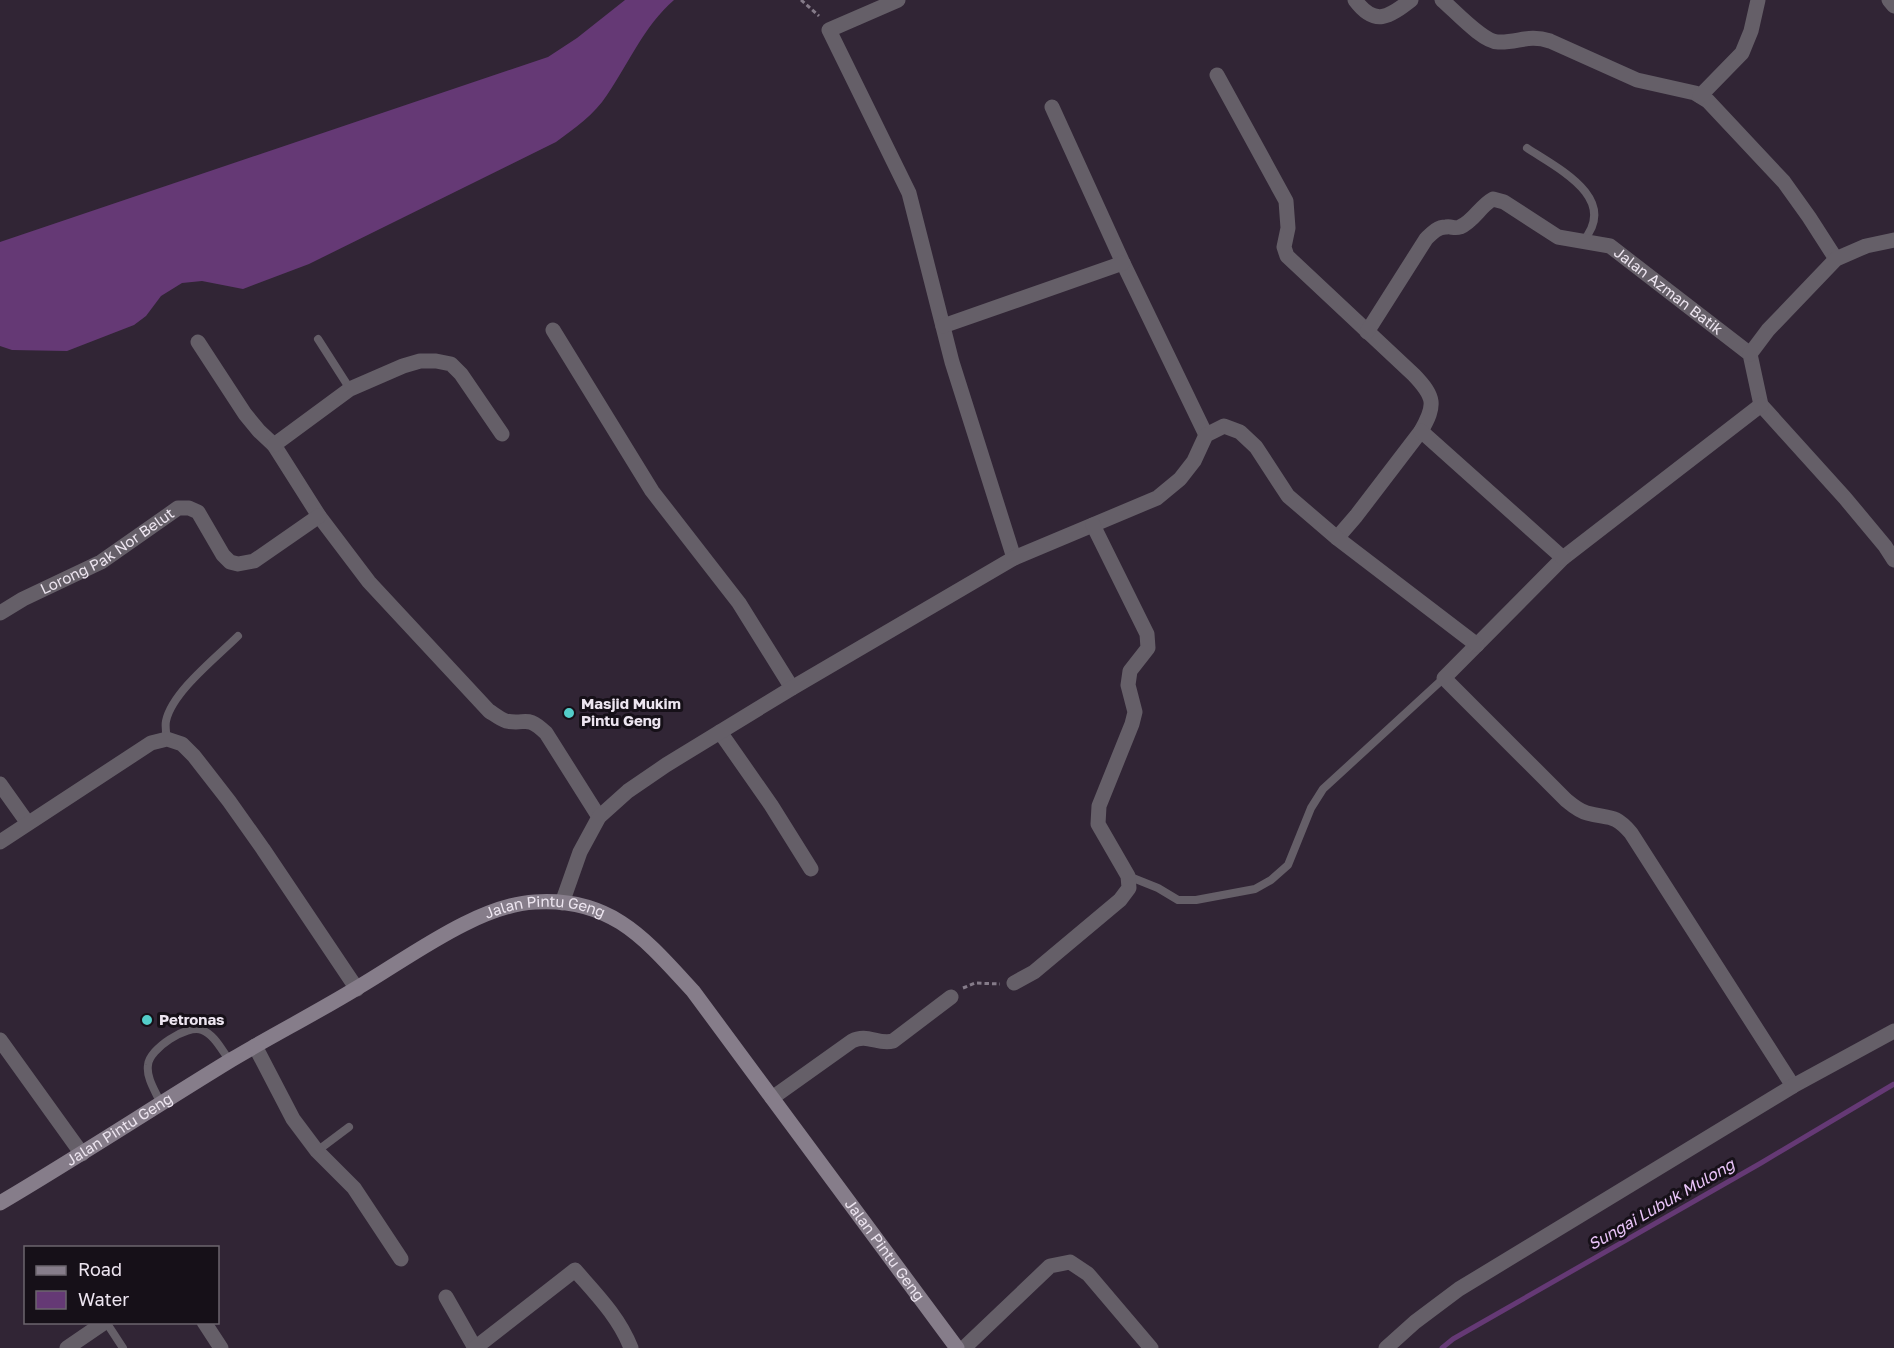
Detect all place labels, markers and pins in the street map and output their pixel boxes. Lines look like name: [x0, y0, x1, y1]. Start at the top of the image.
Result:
place label: Masjid Mukim Pintu Geng: [581, 694, 681, 729]
marker: Masjid Mukim Pintu Geng: [562, 706, 576, 720]
place label: Petronas: [159, 1010, 225, 1028]
marker: Petronas: [140, 1013, 154, 1027]

